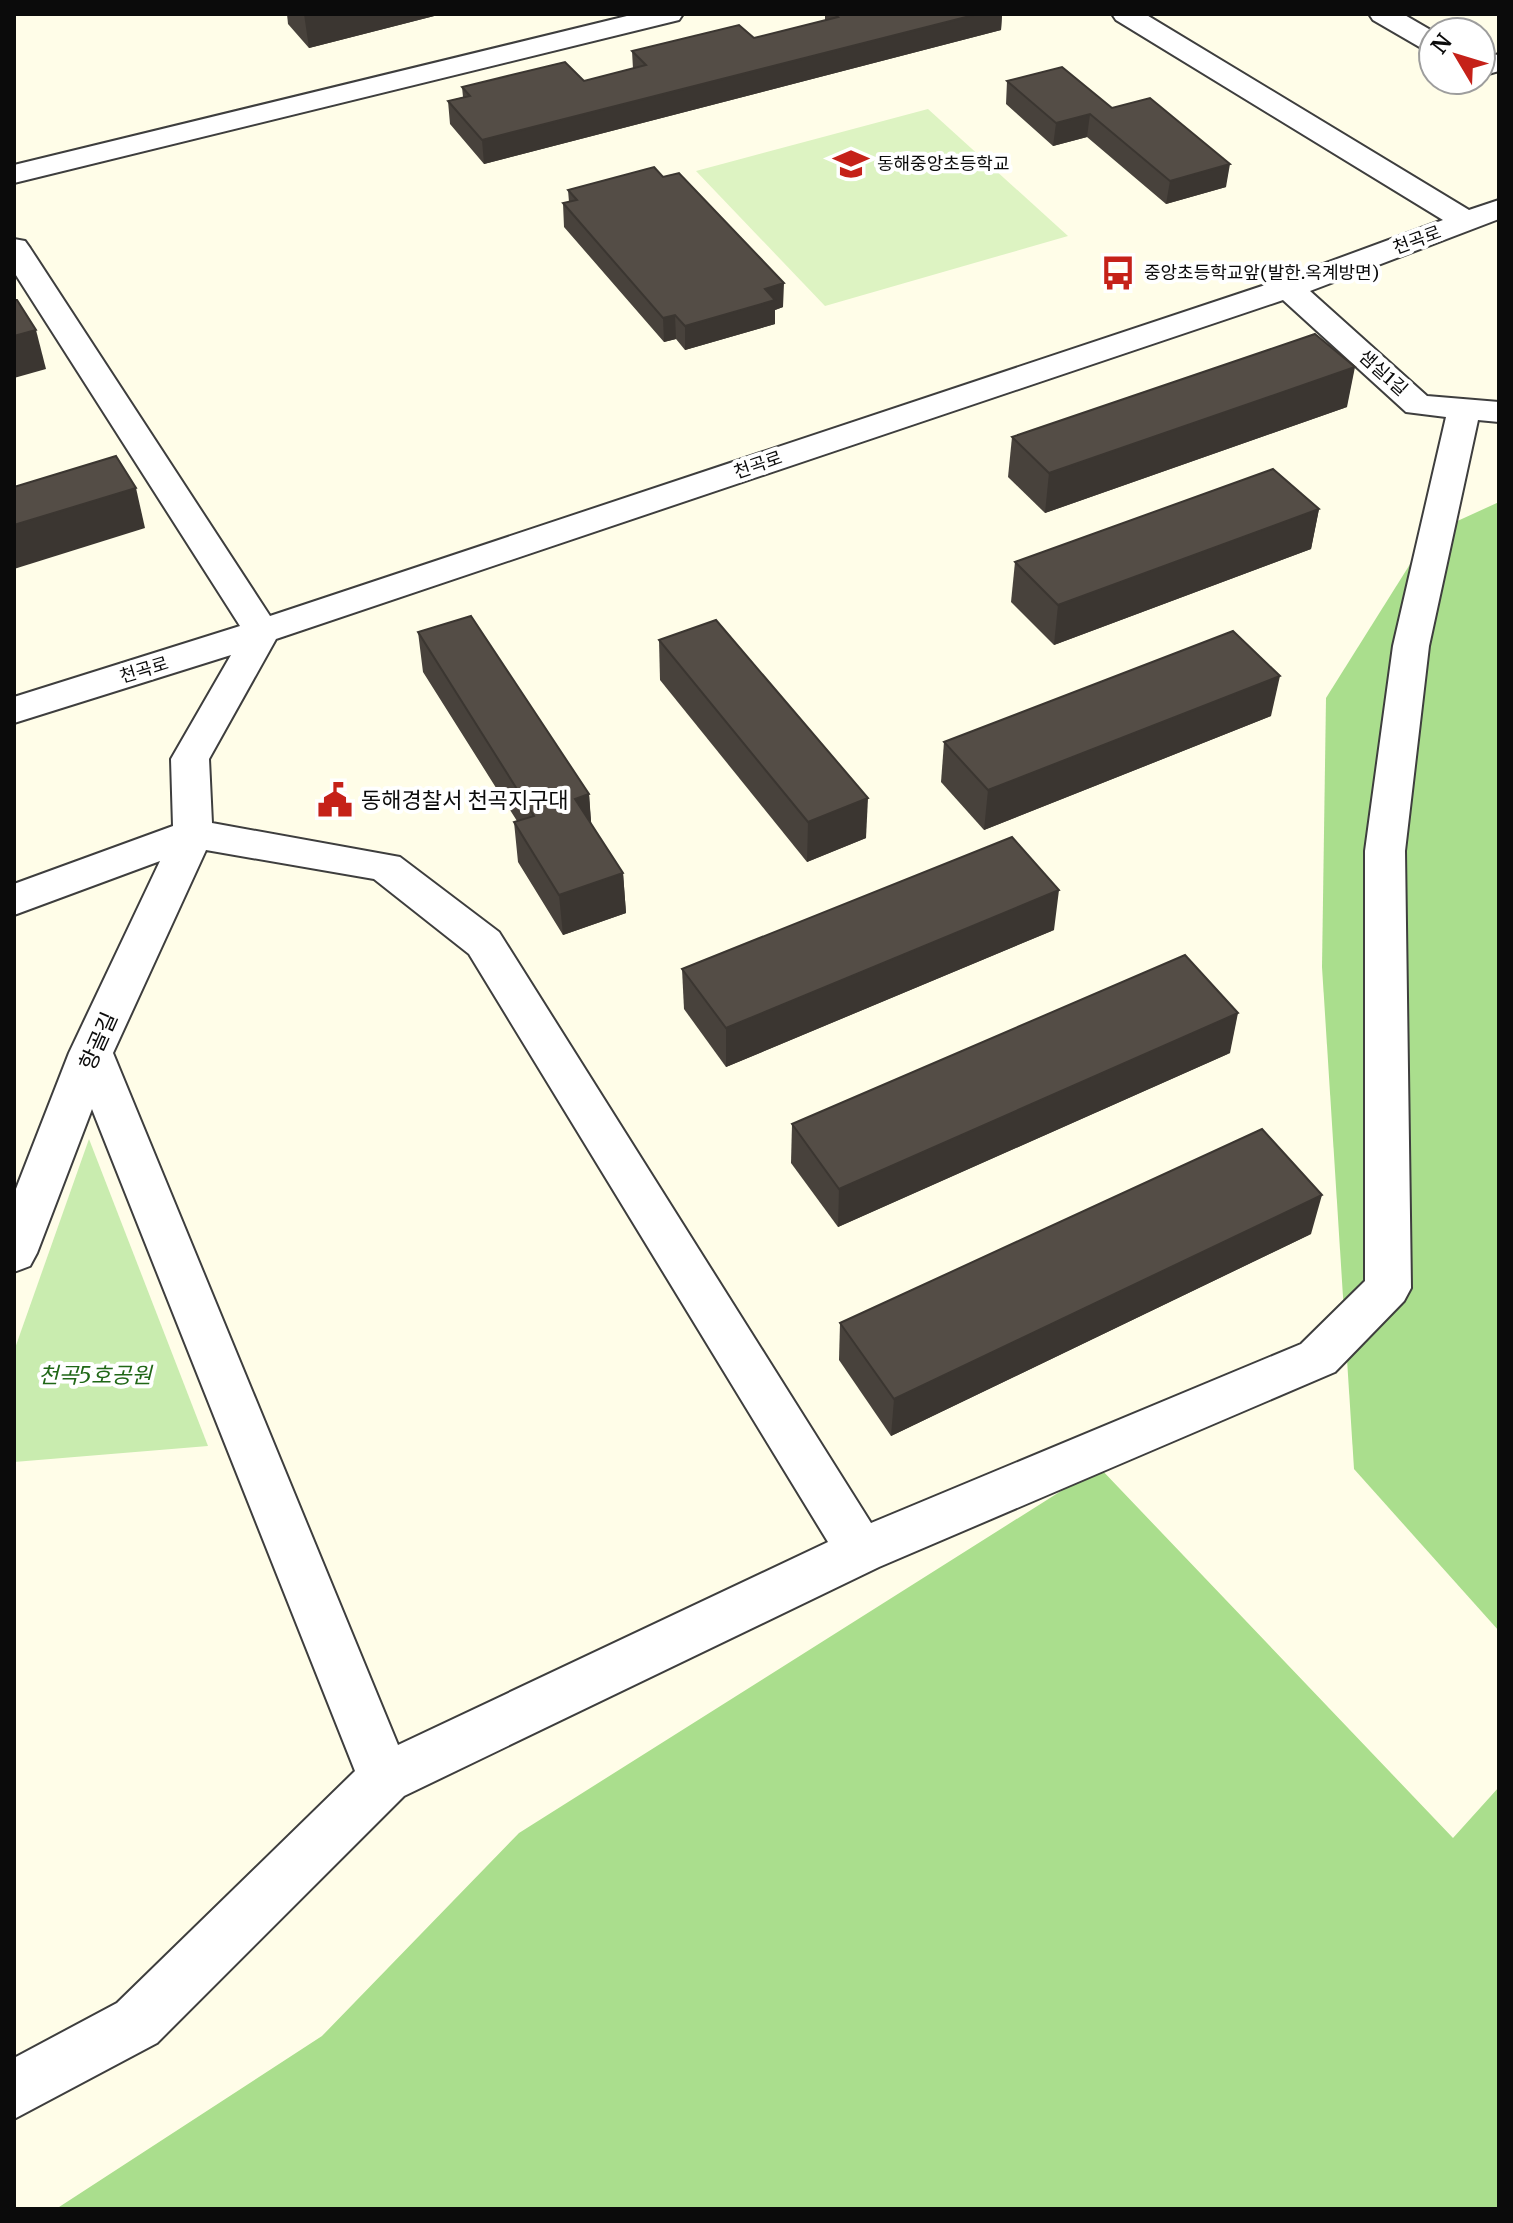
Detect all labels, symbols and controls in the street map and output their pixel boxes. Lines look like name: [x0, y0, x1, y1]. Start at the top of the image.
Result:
north arrow: [1417, 16, 1497, 96]
text: N: [1425, 28, 1458, 59]
school or university icon: 동해중앙초등학교: [832, 145, 870, 183]
place label: 동해중앙초등학교: [877, 152, 1009, 175]
street label: 천곡로: [1390, 220, 1444, 259]
bus stop icon: 중앙초등학교앞(발한.옥계방면): [1099, 254, 1137, 292]
place label: 중앙초등학교앞(발한.옥계방면): [1144, 261, 1379, 284]
street label: 샘실1길: [1354, 345, 1413, 401]
street label: 천곡로: [731, 446, 785, 483]
street label: 천곡로: [117, 651, 171, 688]
public building icon: 동해경찰서 천곡지구대: [316, 781, 354, 819]
place label: 동해경찰서 천곡지구대: [361, 786, 569, 814]
street label: 항골길: [73, 1008, 123, 1074]
park label: 천곡5호공원: [38, 1361, 153, 1389]

